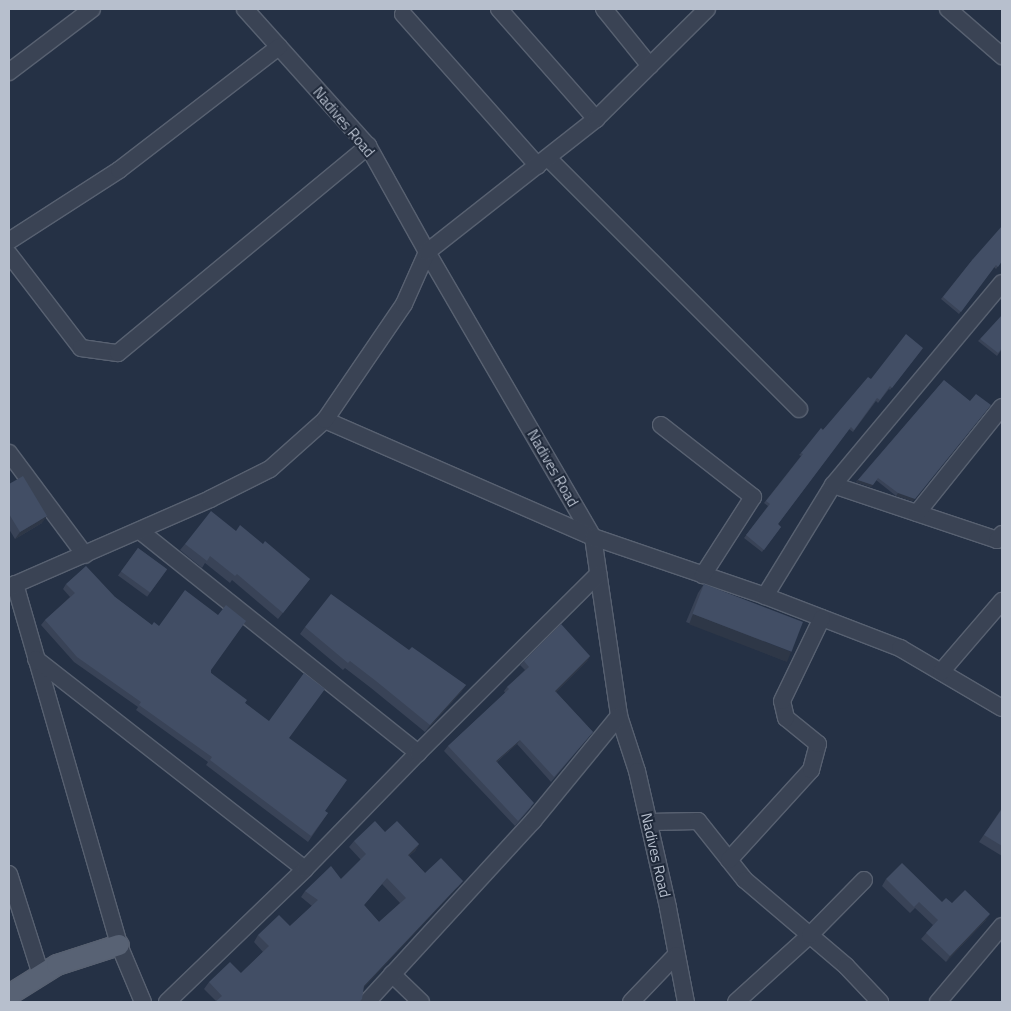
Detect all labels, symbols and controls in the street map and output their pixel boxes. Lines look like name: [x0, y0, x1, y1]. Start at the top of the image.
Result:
street label: Nadives Road: [309, 83, 379, 161]
street label: Nadives Road: [524, 426, 582, 510]
street label: Nadives Road: [638, 811, 674, 899]

